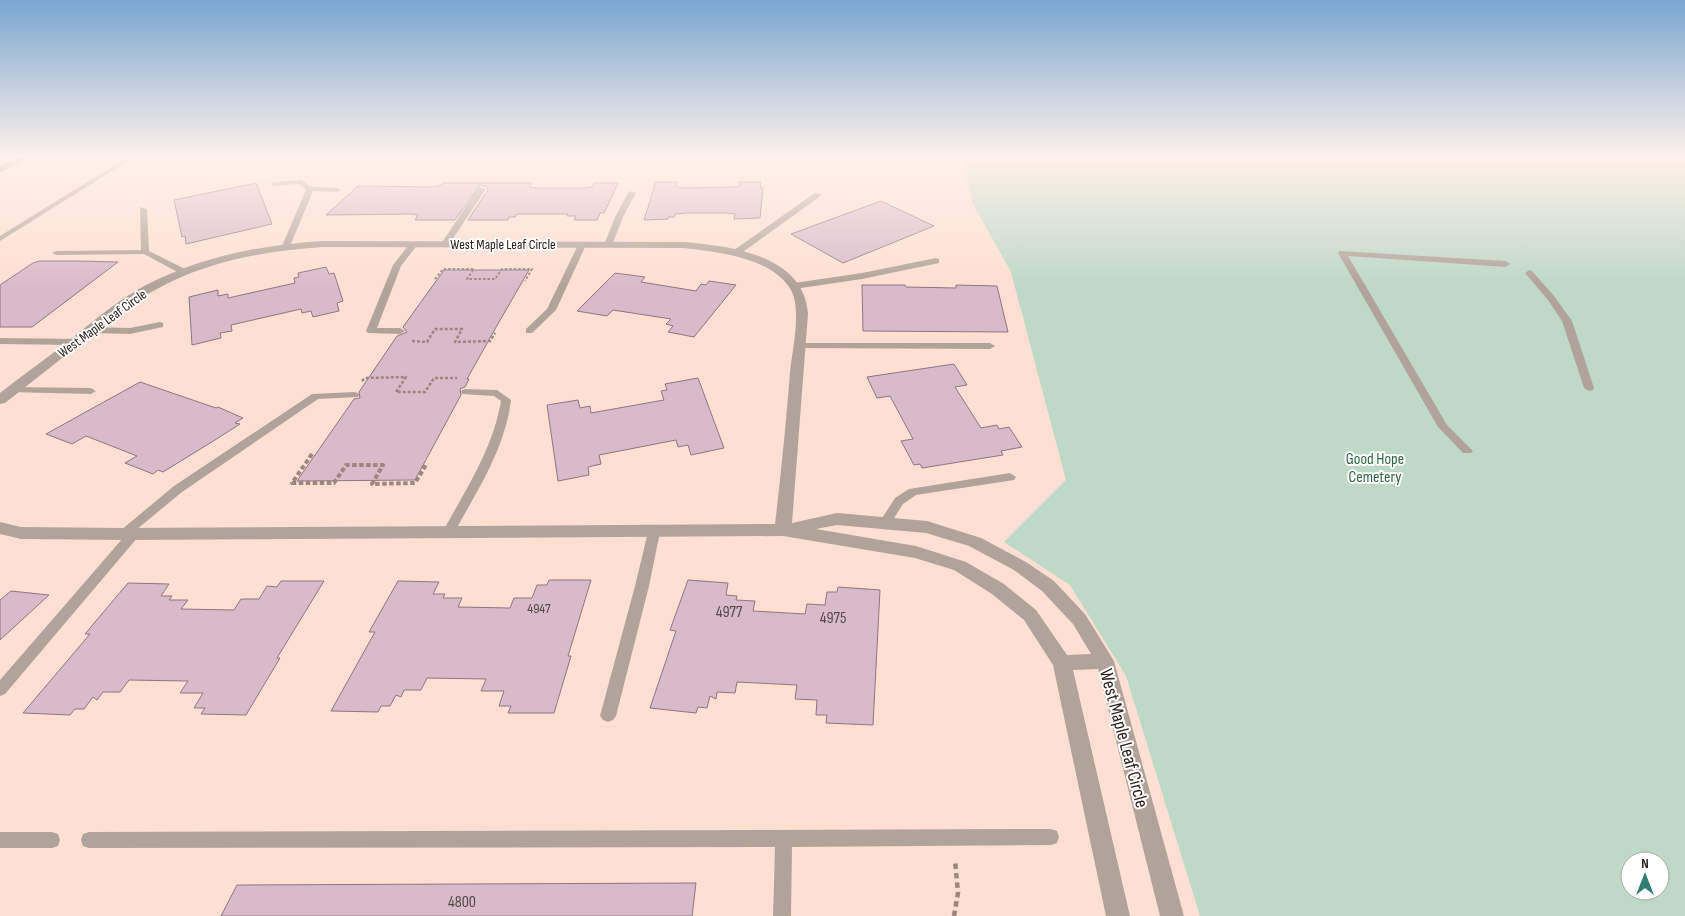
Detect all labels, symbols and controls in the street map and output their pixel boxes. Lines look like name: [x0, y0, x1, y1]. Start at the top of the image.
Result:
street label: West Maple Leaf Circle: [450, 236, 556, 253]
street label: West Maple Leaf Circle: [55, 286, 150, 361]
park label: Good Hope Cemetery: [1346, 450, 1404, 487]
house number: 4947: [527, 600, 551, 617]
house number: 4977: [716, 603, 743, 622]
house number: 4975: [820, 609, 846, 628]
street label: West Maple Leaf Circle: [1094, 666, 1153, 810]
north arrow: [1620, 851, 1670, 901]
text: N: [1641, 855, 1649, 872]
house number: 4800: [448, 893, 476, 912]

